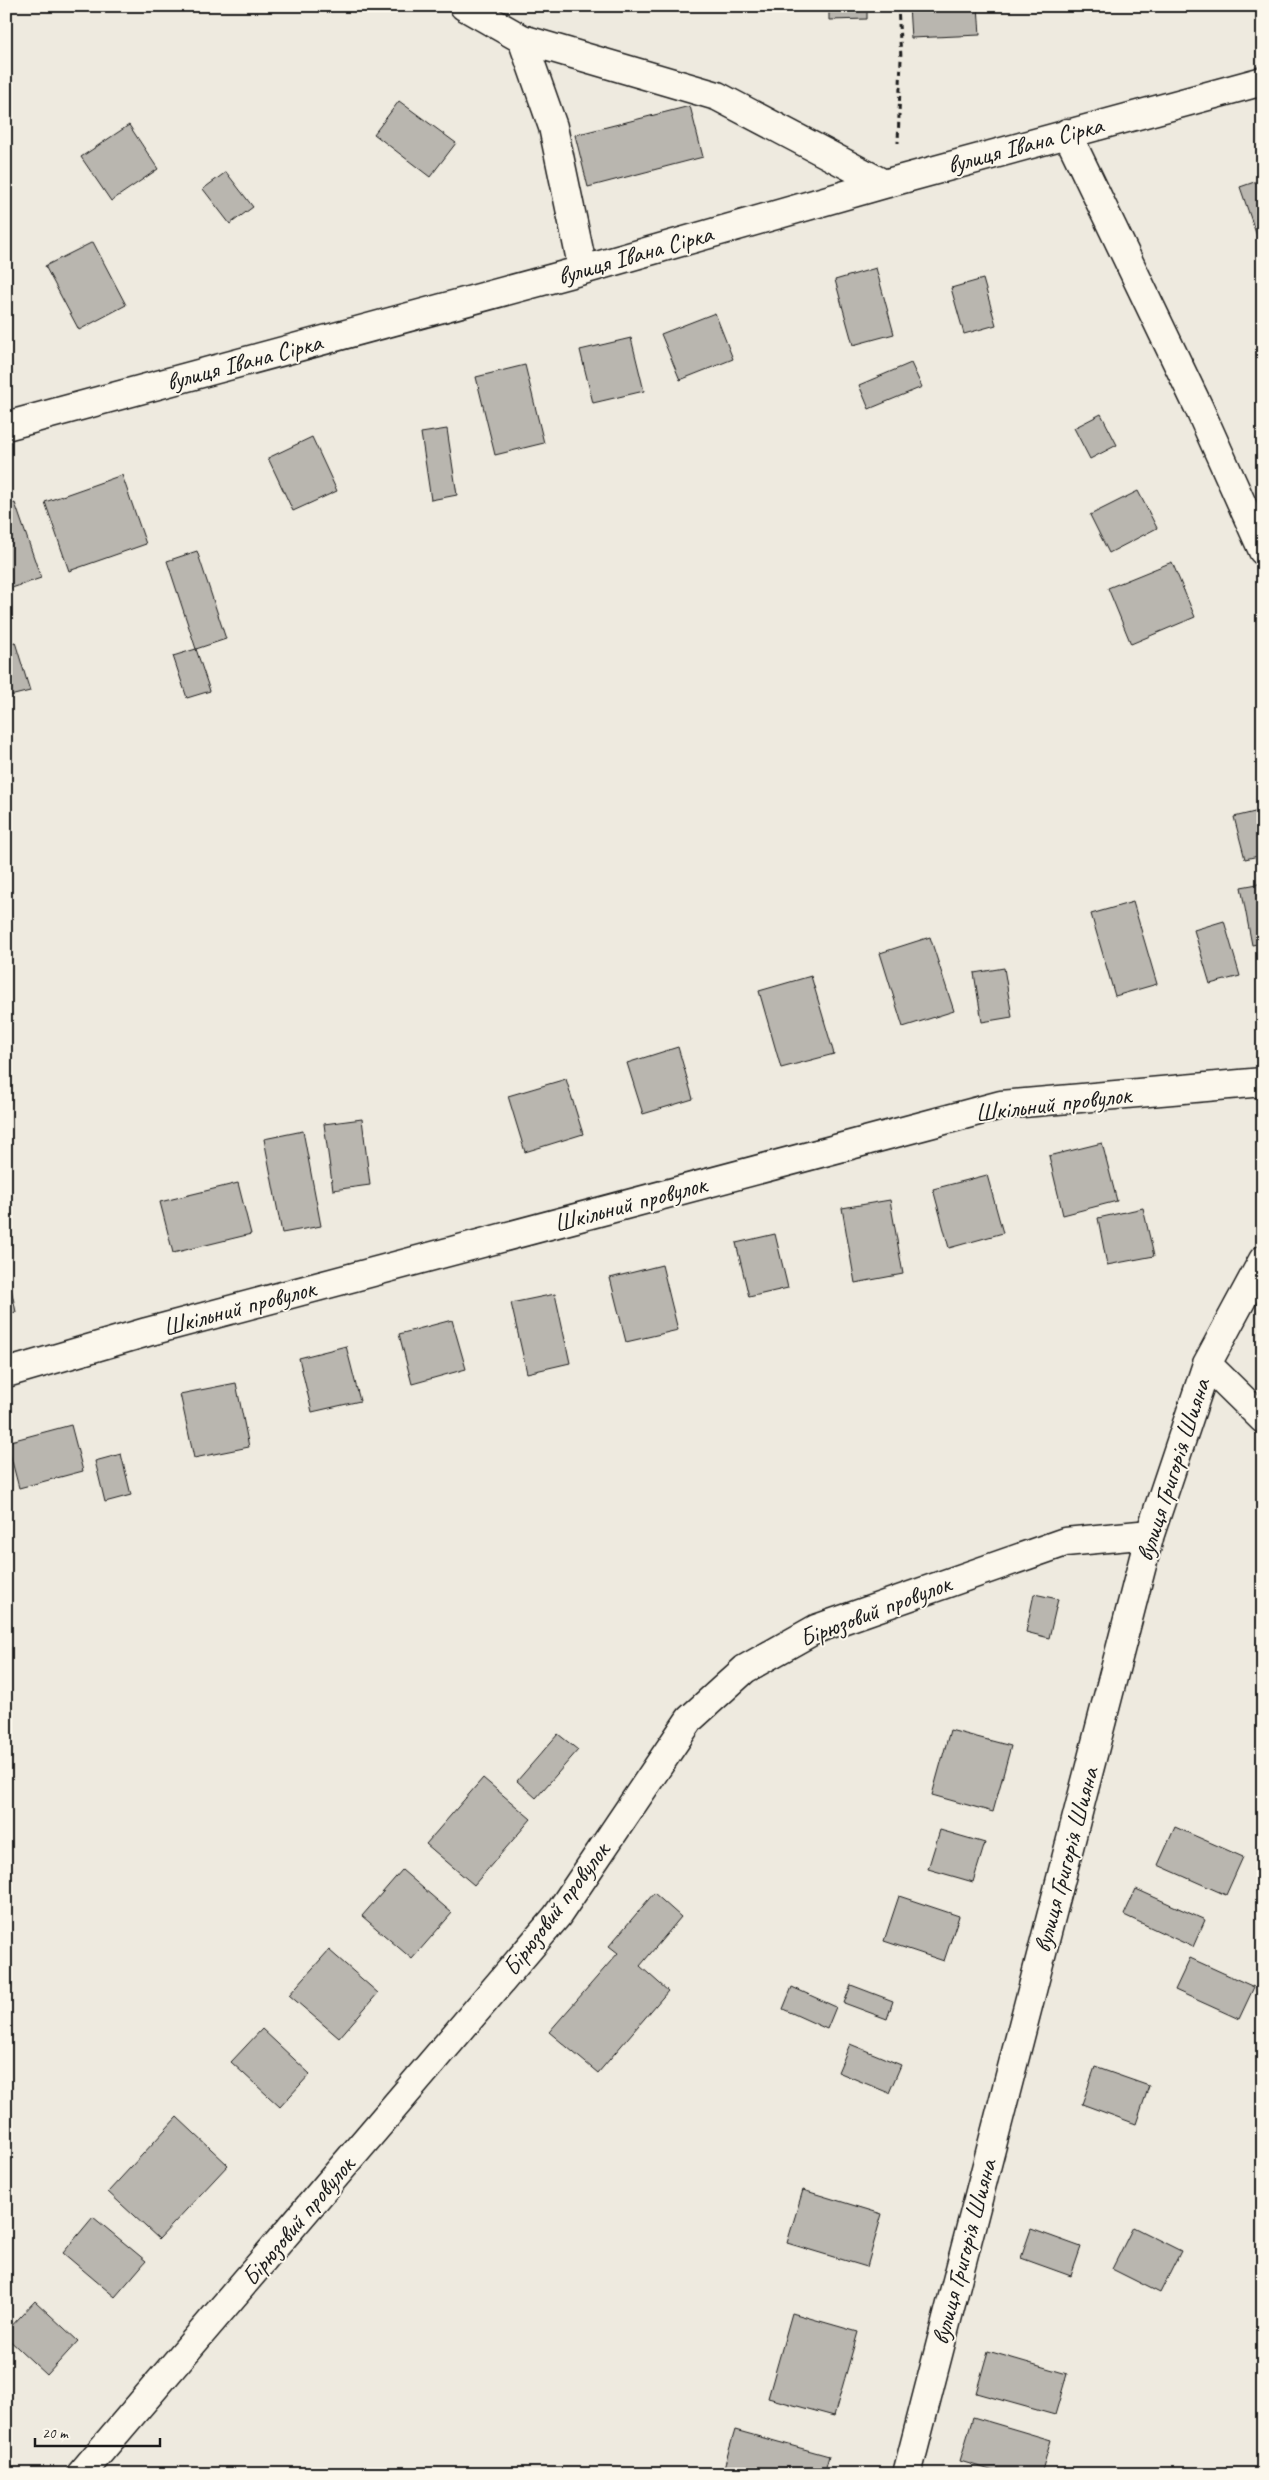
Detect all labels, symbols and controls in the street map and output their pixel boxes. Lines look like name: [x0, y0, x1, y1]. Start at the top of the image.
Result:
street label: вулиця Івана Сірка: [944, 108, 1108, 181]
street label: вулиця Івана Сірка: [554, 217, 718, 292]
street label: вулиця Івана Сірка: [163, 325, 327, 398]
street label: Шкільний провулок: [973, 1078, 1134, 1129]
street label: Шкільний провулок: [550, 1168, 712, 1240]
street label: Шкільний провулок: [159, 1272, 321, 1344]
street label: вулиця Григорія Шияна: [1128, 1373, 1218, 1565]
street label: Бірюзовий провулок: [795, 1567, 957, 1654]
street label: вулиця Григорія Шияна: [1026, 1762, 1107, 1956]
street label: Бірюзовий провулок: [495, 1834, 618, 1982]
street label: Бірюзовий провулок: [235, 2148, 363, 2292]
street label: вулиця Григорія Шияна: [924, 2154, 1005, 2348]
scale bar: [35, 2415, 160, 2447]
text: 20 m: [42, 2424, 69, 2443]

